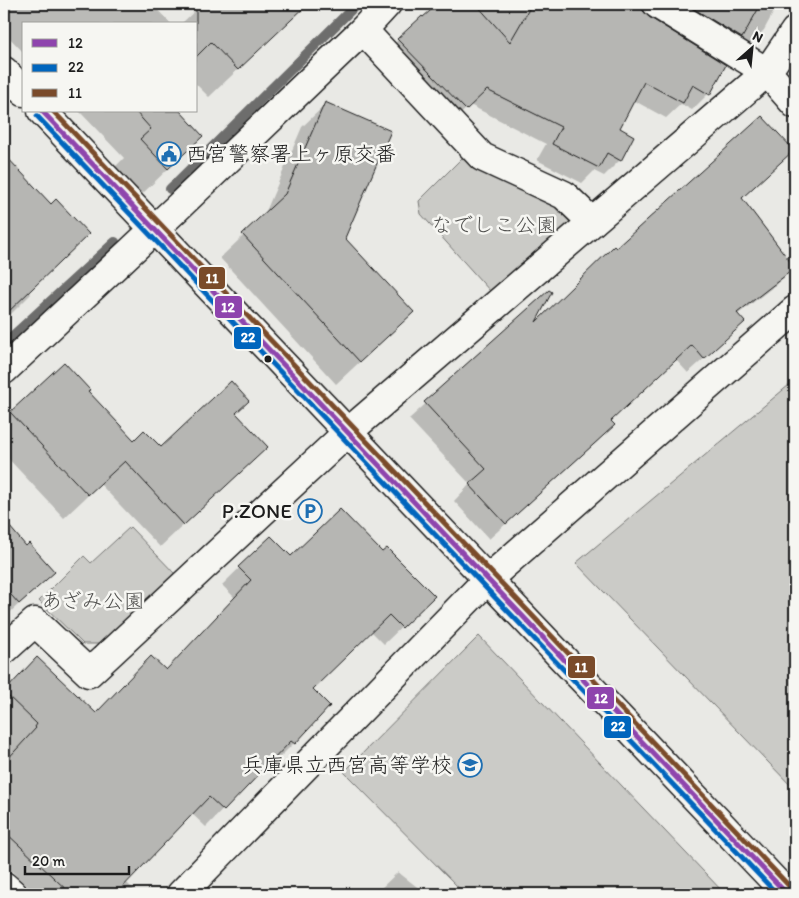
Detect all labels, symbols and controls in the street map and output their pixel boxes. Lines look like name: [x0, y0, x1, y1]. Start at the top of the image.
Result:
legend: [22, 22, 198, 112]
north arrow: [726, 22, 776, 72]
text: N: [750, 27, 766, 47]
text: 12: [68, 34, 83, 52]
text: 22: [68, 58, 84, 76]
text: 11: [68, 84, 82, 102]
public building icon: 西宮警察署上ヶ原交番: [156, 141, 182, 167]
place label: 西宮警察署上ヶ原交番: [186, 141, 396, 166]
park label: なでしこ公園: [431, 212, 557, 237]
line badge: 11: [198, 266, 226, 290]
text: 11: [206, 270, 219, 287]
line badge: 12: [214, 295, 243, 319]
text: 12: [221, 299, 236, 316]
line badge: 22: [233, 326, 262, 350]
text: 22: [241, 329, 256, 346]
unlabelled marker: [263, 354, 273, 364]
place label: P.ZONE: [222, 498, 292, 523]
parking icon: P.ZONE: [297, 498, 323, 524]
park label: あざみ公園: [41, 588, 145, 613]
line badge: 11: [567, 655, 596, 679]
text: 11: [575, 659, 588, 676]
line badge: 12: [586, 686, 615, 710]
text: 12: [594, 690, 609, 707]
line badge: 22: [603, 715, 632, 739]
text: 22: [611, 718, 626, 735]
place label: 兵庫県立西宮高等学校: [242, 752, 452, 777]
school or university icon: 兵庫県立西宮高等学校: [457, 752, 483, 778]
scale bar: [25, 843, 129, 875]
text: 20 m: [32, 852, 66, 870]

